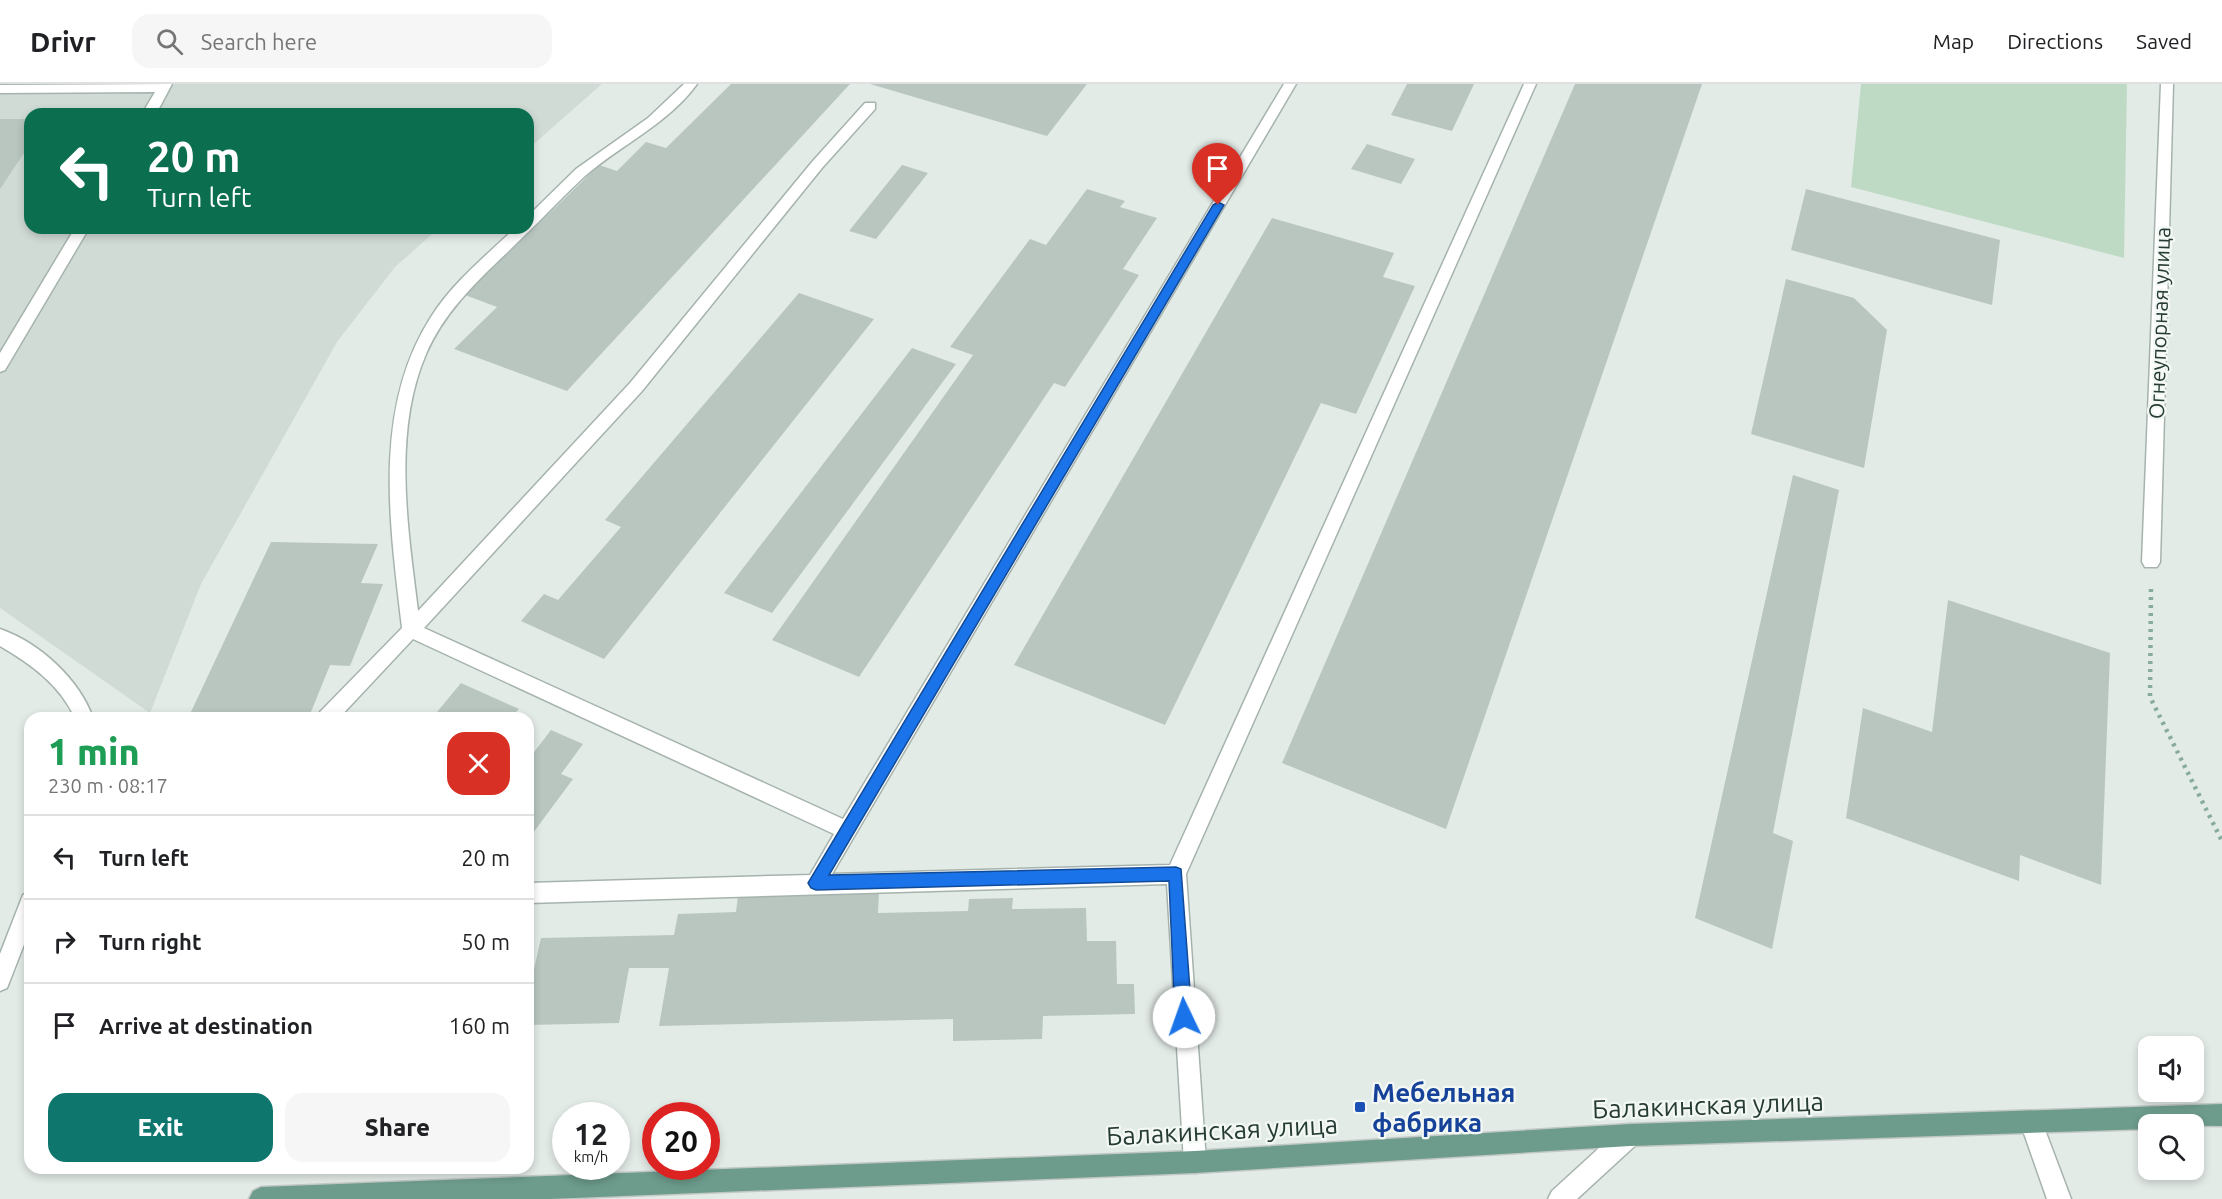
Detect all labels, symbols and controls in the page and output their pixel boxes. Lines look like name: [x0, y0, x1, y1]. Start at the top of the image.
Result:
search box: [132, 14, 552, 68]
icon: search: [153, 25, 186, 58]
text: Drivr: [30, 26, 96, 57]
text: Search here: [201, 29, 317, 54]
text: Map: [1933, 29, 1974, 53]
text: Directions: [2007, 29, 2103, 53]
text: Saved: [2136, 29, 2192, 53]
icon: left: [48, 132, 126, 210]
text: 20 m: [147, 133, 241, 180]
pin: [1192, 143, 1243, 205]
icon: arrive: [1201, 152, 1234, 185]
text: Turn left: [147, 182, 251, 212]
street label: Огнеупорная улица: [2144, 227, 2174, 419]
text: 1 min: [48, 731, 140, 772]
button: close: [447, 732, 510, 795]
text: 230 m · 08:17: [48, 774, 168, 797]
icon: left: [48, 841, 81, 874]
text: Turn left: [99, 845, 189, 870]
text: 20 m: [461, 845, 510, 870]
icon: right: [48, 925, 81, 958]
text: Turn right: [99, 929, 201, 954]
text: 50 m: [461, 929, 510, 954]
position arrow: [1152, 985, 1216, 1049]
icon: arrive: [48, 1009, 81, 1042]
text: Arrive at destination: [99, 1013, 313, 1038]
text: 160 m: [449, 1013, 510, 1038]
map controls: [2138, 1036, 2204, 1180]
button: sound: [2138, 1036, 2204, 1102]
place label: Мебельная фабрика: [1372, 1078, 1515, 1137]
street label: Балакинская улица: [1592, 1086, 1824, 1124]
button: Exit: [48, 1093, 273, 1162]
button: Share: [285, 1093, 510, 1162]
marker: Мебельная фабрика: [1353, 1100, 1367, 1114]
speed limit sign: 20: [642, 1102, 720, 1180]
street label: Балакинская улица: [1105, 1109, 1339, 1151]
button: search: [2138, 1114, 2204, 1180]
text: 12: [574, 1117, 608, 1151]
text: km/h: [574, 1148, 608, 1165]

